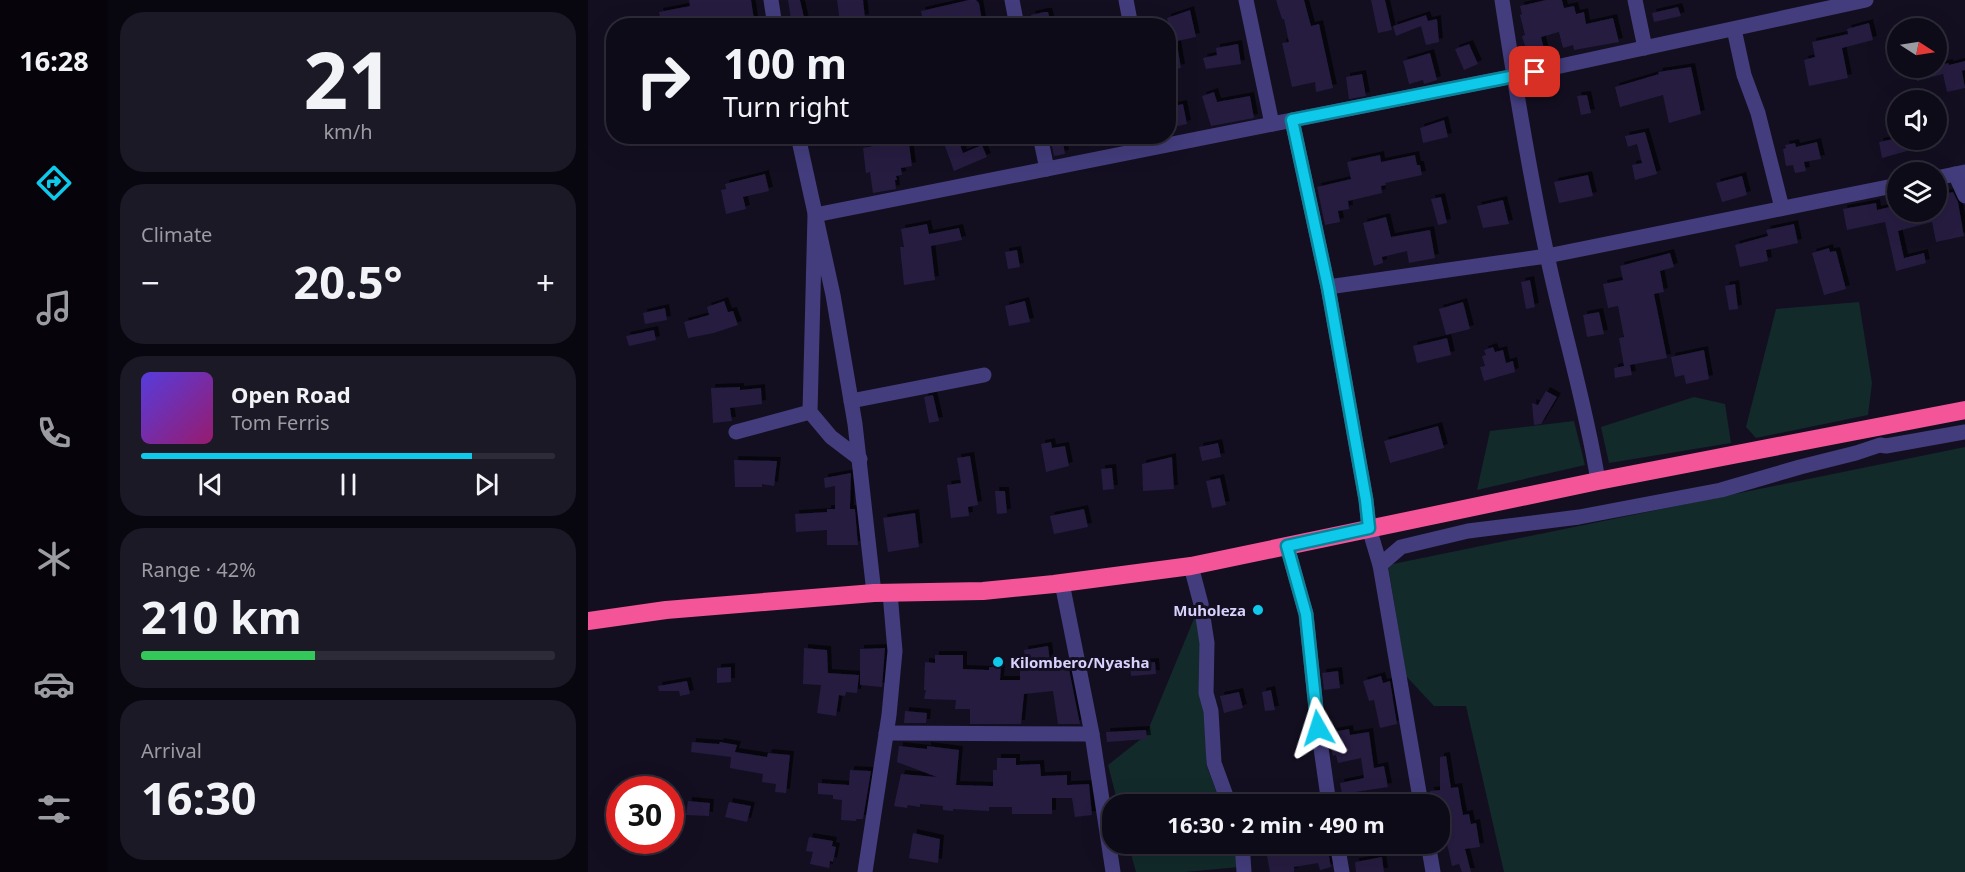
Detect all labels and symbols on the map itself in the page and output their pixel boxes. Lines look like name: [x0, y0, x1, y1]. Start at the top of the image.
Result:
north arrow: [1887, 18, 1947, 78]
pin: [1509, 46, 1560, 97]
place label: Muholeza: [1173, 600, 1246, 620]
marker: Muholeza: [1251, 603, 1265, 617]
place label: Kilombero/Nyasha: [1010, 652, 1149, 672]
marker: Kilombero/Nyasha: [991, 655, 1005, 669]
position arrow: [1286, 696, 1350, 760]
speed limit sign: 30: [606, 776, 684, 854]

